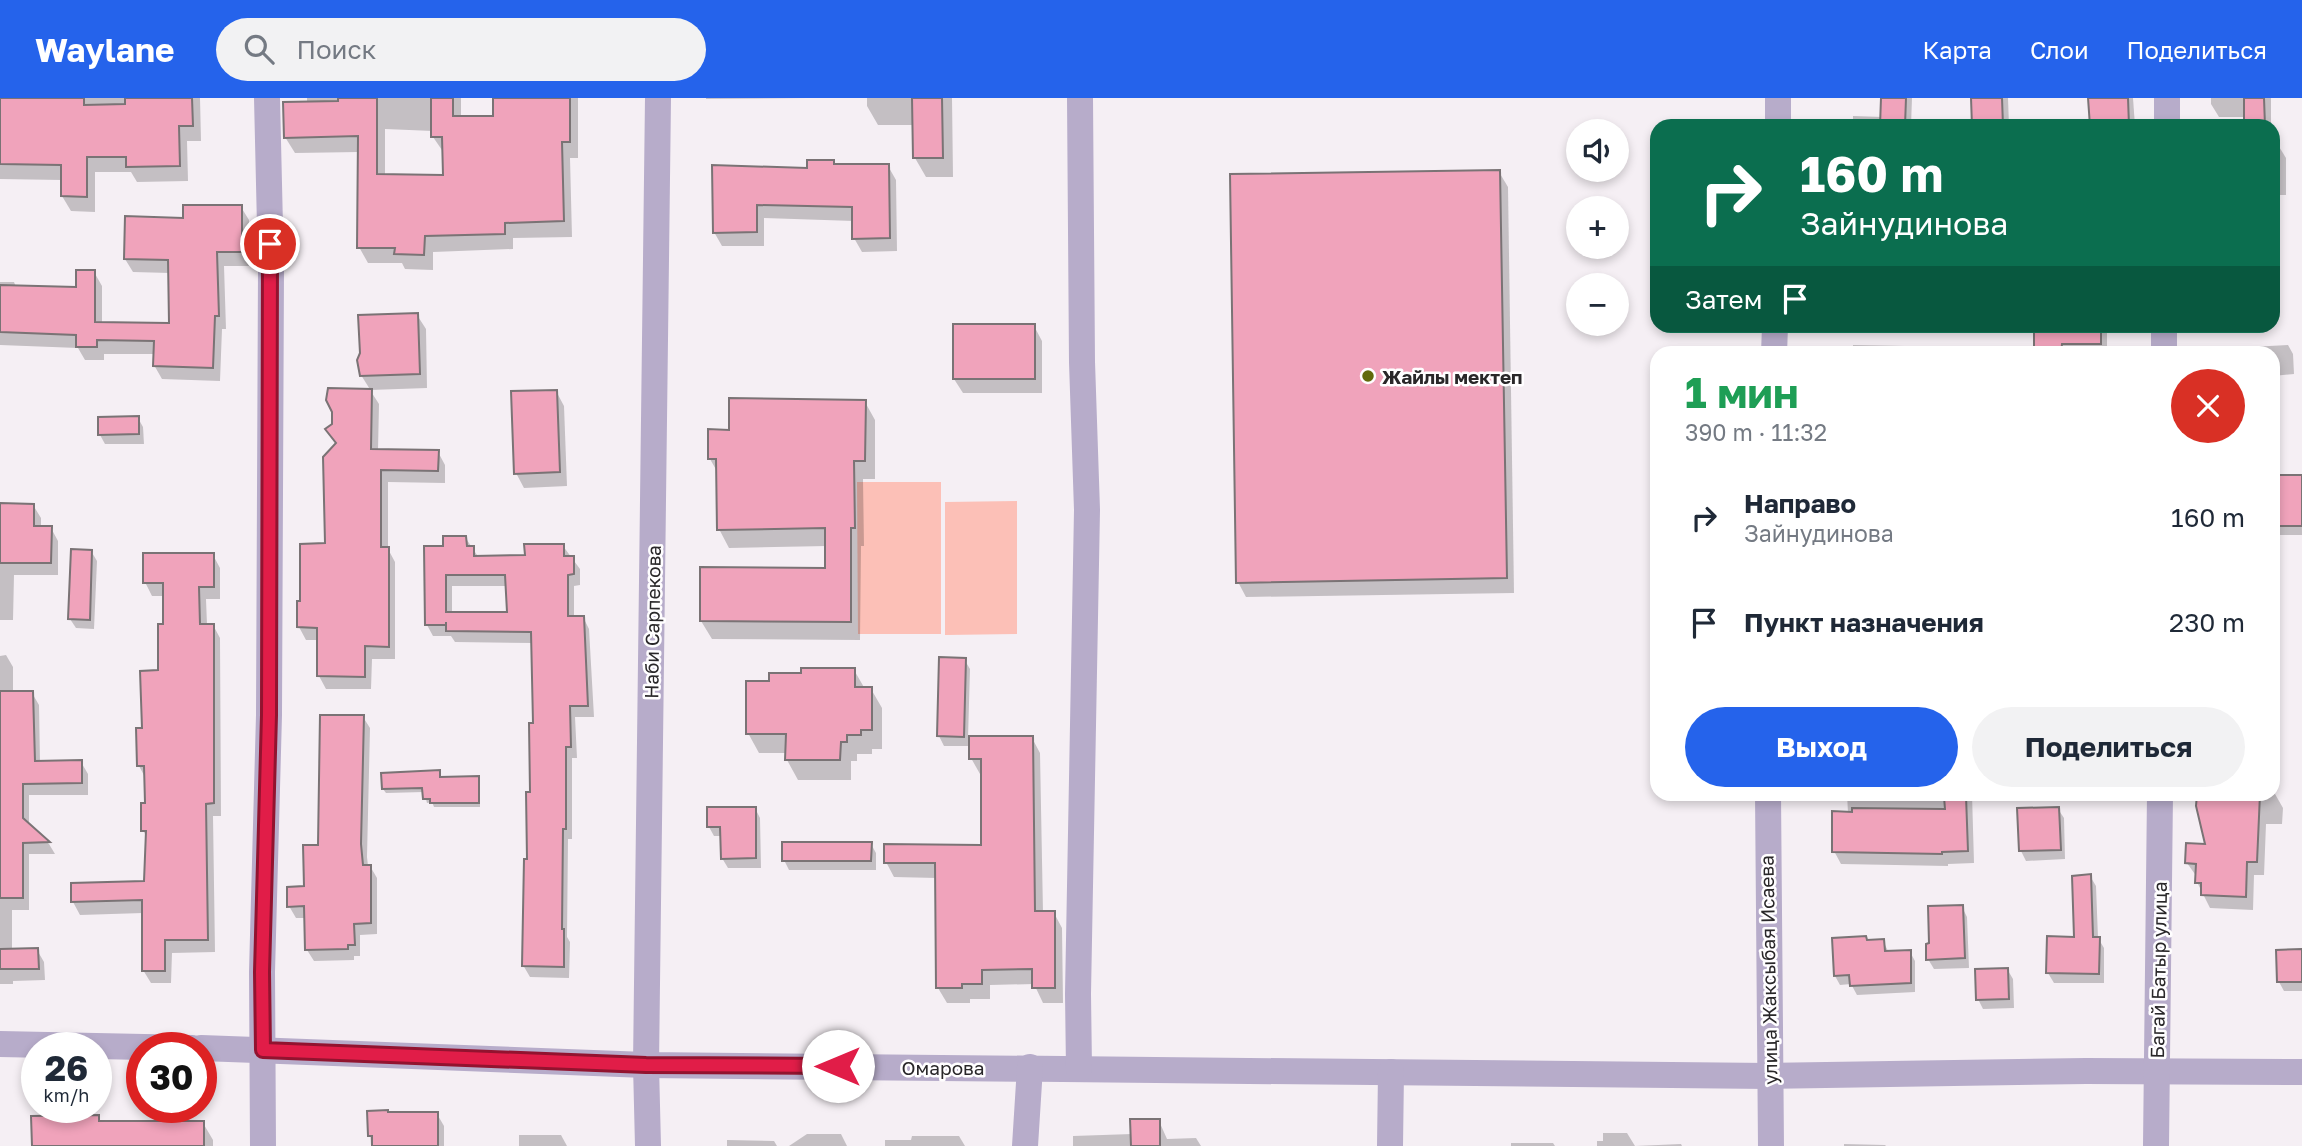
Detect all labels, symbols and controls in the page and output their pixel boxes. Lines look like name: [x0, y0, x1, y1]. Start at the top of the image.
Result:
search box: [216, 18, 706, 81]
text: Waylane: [35, 30, 174, 69]
icon: search: [240, 30, 278, 68]
text: Поиск: [296, 34, 377, 65]
text: Карта: [1922, 35, 1992, 64]
text: Слои: [2030, 35, 2089, 64]
text: Поделиться: [2127, 35, 2267, 64]
map controls: [1566, 119, 1629, 336]
button: sound: [1566, 119, 1629, 182]
text: 160 m: [1800, 144, 1943, 203]
icon: right: [1685, 147, 1776, 238]
button: +: [1566, 196, 1629, 259]
text: Зайнудинова: [1800, 204, 2008, 242]
pin: [240, 214, 300, 274]
icon: arrive: [251, 225, 289, 263]
button: −: [1566, 273, 1629, 336]
icon: arrive: [1776, 280, 1814, 318]
text: Затем: [1685, 284, 1762, 315]
place label: Жайлы мектеп: [1382, 365, 1523, 388]
text: 1 мин: [1685, 367, 1799, 417]
marker: Жайлы мектеп: [1360, 368, 1376, 384]
button: close: [2171, 369, 2245, 443]
text: 390 m · 11:32: [1685, 418, 1827, 446]
text: Направо: [1744, 488, 1856, 519]
icon: right: [1685, 499, 1723, 537]
text: 160 m: [2171, 502, 2245, 533]
text: Зайнудинова: [1744, 519, 1894, 547]
street label: Наби Сарпекова: [639, 545, 665, 699]
icon: arrive: [1685, 604, 1723, 642]
text: Пункт назначения: [1744, 607, 1984, 638]
text: 230 m: [2169, 607, 2245, 638]
button: Выход: [1685, 707, 1958, 787]
button: Поделиться: [1972, 707, 2245, 787]
street label: улица Жаксыбая Исаева: [1754, 855, 1782, 1085]
street label: Багай Батыр улица: [2145, 881, 2171, 1059]
position arrow: [801, 1029, 875, 1103]
speed limit sign: 30: [126, 1032, 217, 1123]
text: 26: [45, 1047, 88, 1089]
street label: Омарова: [901, 1056, 985, 1079]
text: km/h: [44, 1084, 89, 1106]

